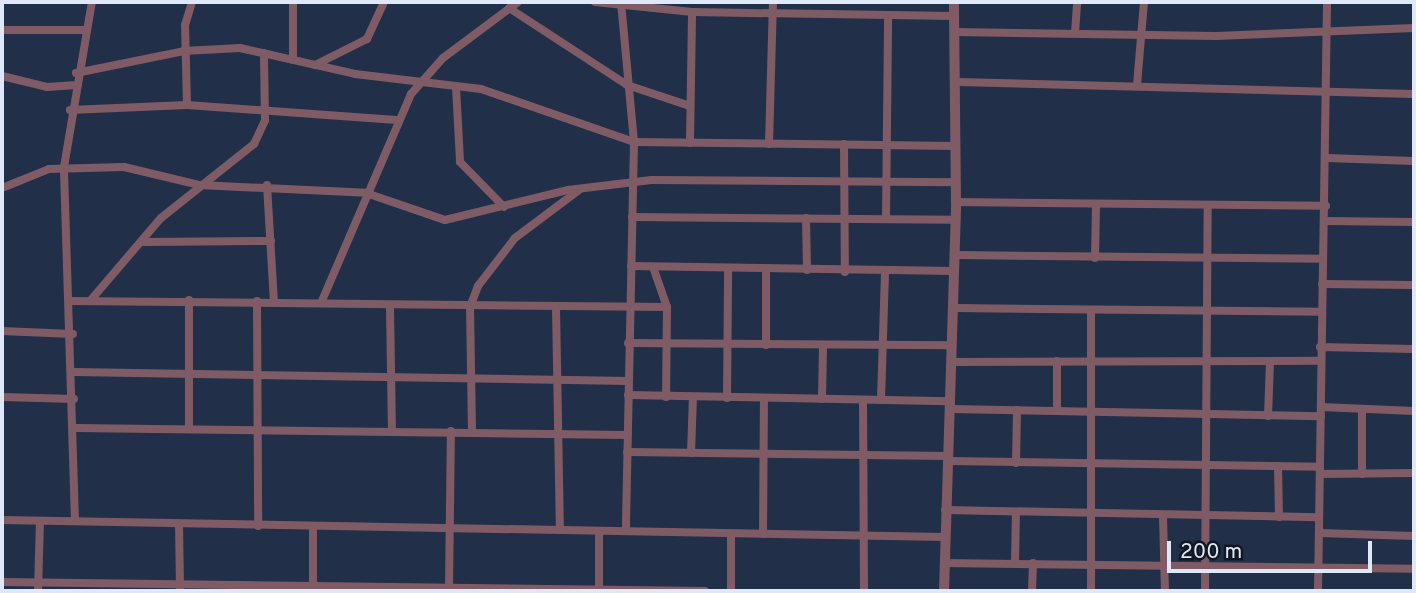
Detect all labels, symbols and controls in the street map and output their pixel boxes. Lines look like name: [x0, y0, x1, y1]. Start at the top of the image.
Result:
scale bar: [1171, 526, 1376, 570]
text: 200 m: [1180, 539, 1242, 566]

